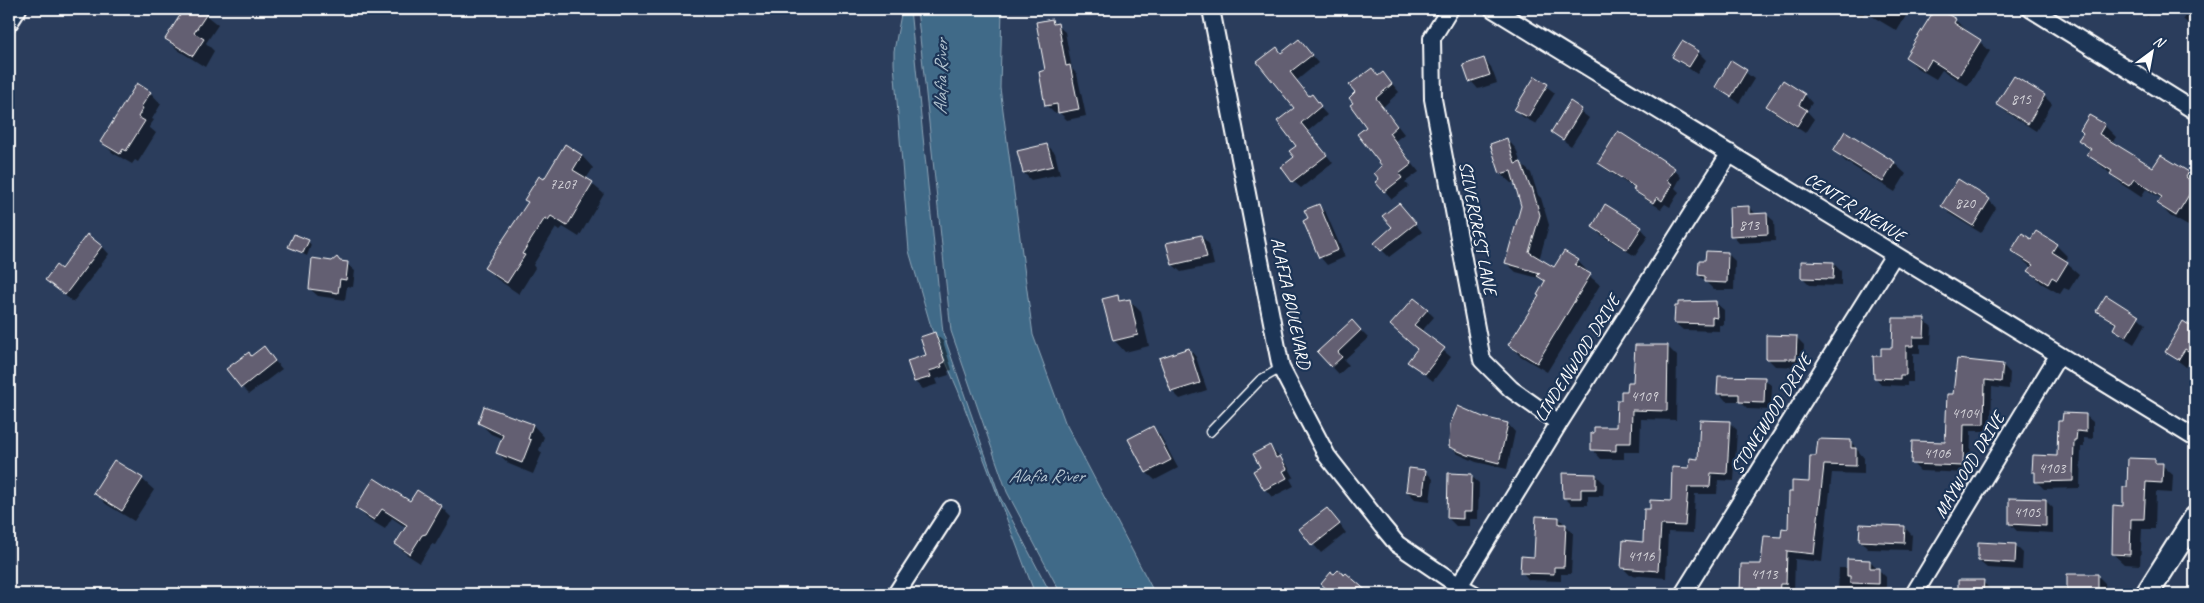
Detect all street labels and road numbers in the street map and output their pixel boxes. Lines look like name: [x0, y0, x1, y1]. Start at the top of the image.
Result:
street label: SILVERCREST LANE: [1454, 159, 1502, 299]
street label: CENTER AVENUE: [1801, 167, 1911, 248]
street label: ALAFIA BOULEVARD: [1266, 235, 1316, 372]
street label: LINDENWOOD DRIVE: [1529, 289, 1626, 425]
street label: STONEWOOD DRIVE: [1725, 348, 1818, 478]
street label: MAYWOOD DRIVE: [1929, 406, 2010, 522]

